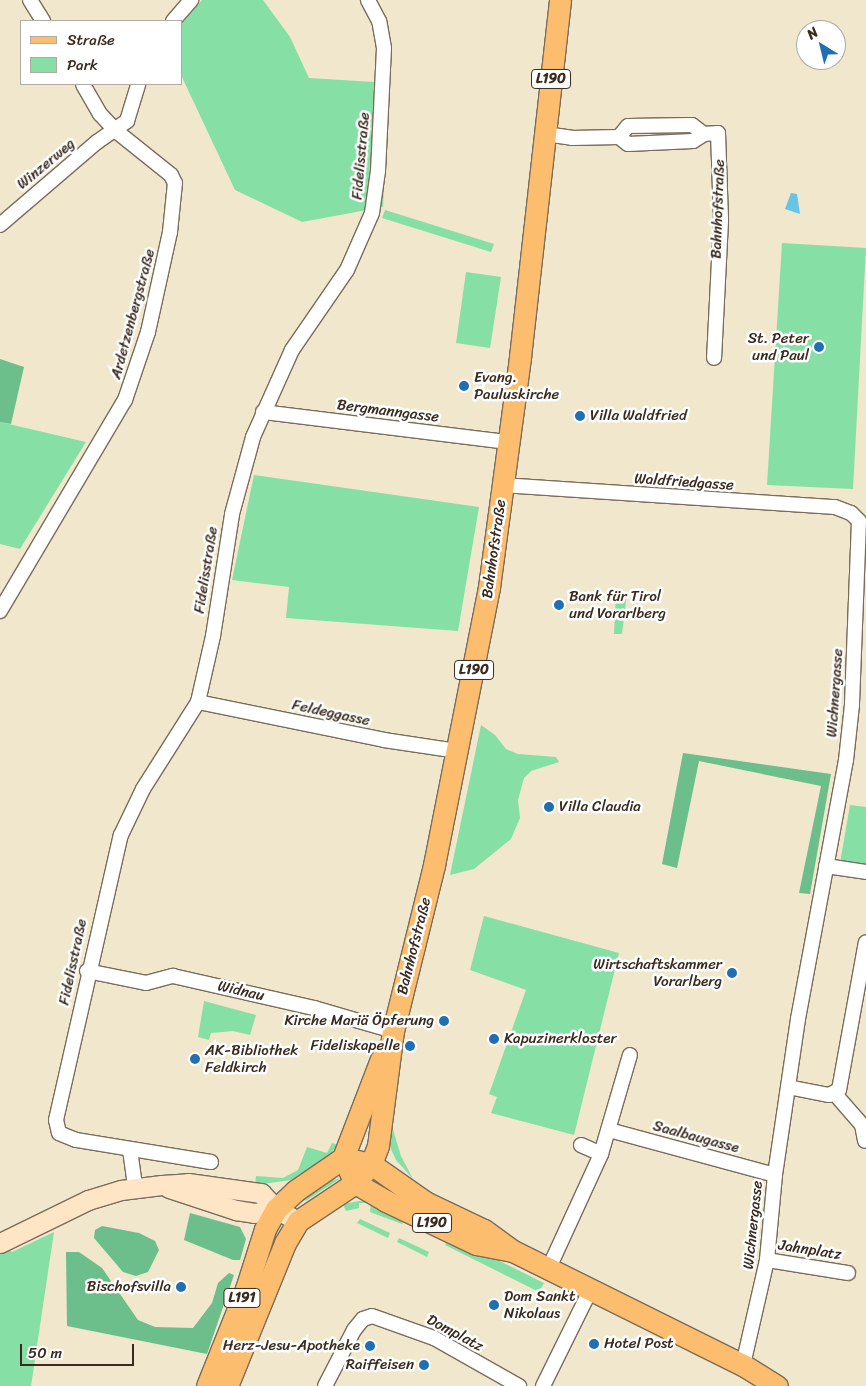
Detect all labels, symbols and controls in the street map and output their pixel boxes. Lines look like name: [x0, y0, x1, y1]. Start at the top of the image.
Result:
legend: [20, 20, 182, 85]
north arrow: [796, 20, 846, 70]
text: N: [801, 20, 824, 46]
text: Straße: [67, 27, 115, 53]
text: Park: [67, 52, 98, 78]
road number: L190: [531, 68, 571, 90]
street label: Fidelisstraße: [348, 112, 374, 200]
street label: Winzerweg: [13, 135, 79, 193]
street label: Bahnhofstraße: [707, 159, 729, 259]
street label: Ardetzenbergstraße: [107, 247, 159, 381]
place label: St. Peter und Paul: [747, 329, 809, 364]
marker: St. Peter und Paul: [813, 341, 825, 353]
place label: Evang. Pauluskirche: [474, 368, 559, 403]
marker: Evang. Pauluskirche: [458, 380, 470, 392]
street label: Bergmanngasse: [336, 396, 440, 426]
place label: Villa Waldfried: [590, 407, 686, 425]
marker: Villa Waldfried: [574, 410, 586, 422]
street label: Waldfriedgasse: [634, 470, 734, 494]
street label: Bahnhofstraße: [478, 498, 510, 600]
street label: Fidelisstraße: [190, 525, 222, 615]
place label: Bank für Tirol und Vorarlberg: [569, 587, 665, 622]
marker: Bank für Tirol und Vorarlberg: [553, 599, 565, 611]
street label: Wichnergasse: [823, 648, 847, 738]
road number: L190: [454, 658, 494, 682]
street label: Feldeggasse: [290, 696, 372, 730]
place label: Villa Claudia: [559, 798, 641, 816]
marker: Villa Claudia: [543, 801, 555, 813]
street label: Bahnhofstraße: [393, 895, 435, 997]
street label: Fidelisstraße: [55, 917, 91, 1007]
place label: Wirtschaftskammer Vorarlberg: [593, 955, 722, 990]
marker: Wirtschaftskammer Vorarlberg: [726, 967, 738, 979]
street label: Widnau: [216, 977, 266, 1005]
place label: Kirche Mariä Öpferung: [284, 1012, 434, 1030]
marker: Kirche Mariä Öpferung: [438, 1015, 450, 1027]
place label: Kapuzinerkloster: [504, 1030, 617, 1048]
marker: Kapuzinerkloster: [488, 1033, 500, 1045]
place label: Fideliskapelle: [311, 1037, 400, 1055]
marker: Fideliskapelle: [404, 1040, 416, 1052]
place label: AK-Bibliothek Feldkirch: [205, 1041, 298, 1076]
marker: AK-Bibliothek Feldkirch: [189, 1053, 201, 1065]
street label: Saalbaugasse: [651, 1117, 741, 1157]
street label: Wichnergasse: [739, 1180, 767, 1270]
road number: L190: [412, 1212, 452, 1234]
street label: Jahnplatz: [777, 1236, 843, 1264]
place label: Bischofsvilla: [87, 1278, 171, 1296]
marker: Bischofsvilla: [175, 1281, 187, 1293]
road number: L191: [223, 1286, 261, 1310]
place label: Dom Sankt Nikolaus: [504, 1287, 575, 1322]
marker: Dom Sankt Nikolaus: [488, 1299, 500, 1311]
street label: Domplatz: [424, 1311, 486, 1355]
scale bar: [22, 1334, 136, 1366]
place label: Hotel Post: [604, 1335, 675, 1353]
place label: Herz-Jesu-Apotheke: [223, 1337, 360, 1355]
marker: Hotel Post: [588, 1338, 600, 1350]
text: 50 m: [28, 1340, 62, 1366]
marker: Herz-Jesu-Apotheke: [364, 1340, 376, 1352]
place label: Raiffeisen: [346, 1356, 414, 1374]
marker: Raiffeisen: [418, 1359, 430, 1371]

